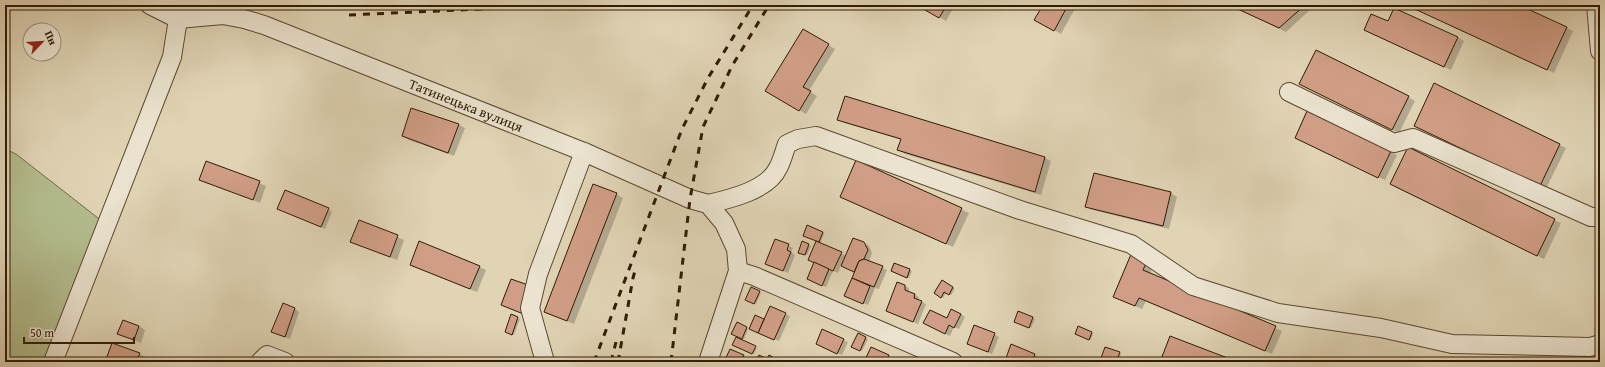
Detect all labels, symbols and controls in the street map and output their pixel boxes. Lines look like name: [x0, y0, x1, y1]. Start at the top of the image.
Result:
north arrow: [22, 22, 62, 62]
text: Пн: [41, 28, 61, 48]
street label: Татинецька вулиця: [406, 74, 526, 137]
scale bar: [24, 319, 134, 345]
text: 50 m: [30, 324, 54, 341]

